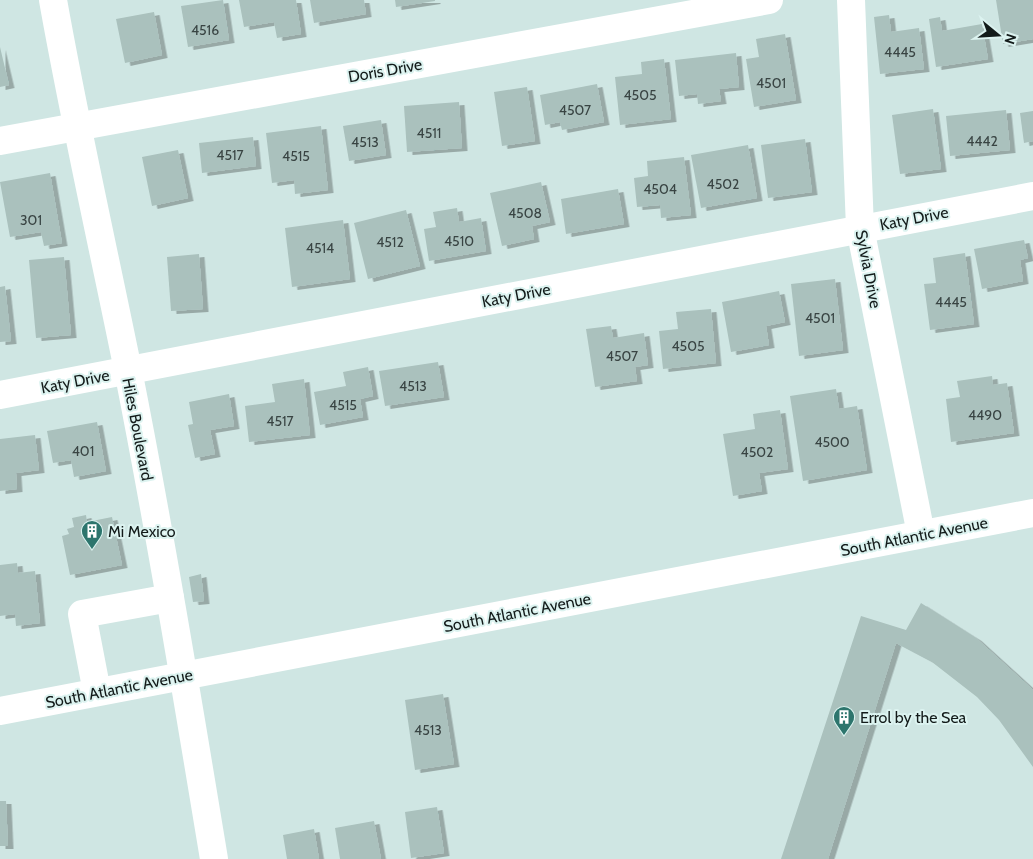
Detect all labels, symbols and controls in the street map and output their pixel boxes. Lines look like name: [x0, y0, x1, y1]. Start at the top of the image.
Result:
north arrow: [973, 10, 1023, 60]
house number: 4516: [191, 21, 219, 39]
text: N: [1000, 32, 1020, 47]
house number: 4445: [884, 43, 916, 61]
street label: Doris Drive: [347, 55, 424, 86]
house number: 4501: [756, 74, 786, 92]
house number: 4505: [623, 86, 657, 104]
house number: 4507: [559, 101, 591, 119]
house number: 4511: [417, 124, 441, 142]
house number: 4442: [966, 132, 998, 150]
house number: 4513: [351, 133, 379, 151]
house number: 4517: [216, 146, 244, 164]
house number: 4515: [282, 147, 310, 165]
house number: 4502: [707, 175, 739, 193]
house number: 4504: [643, 180, 677, 198]
street label: Katy Drive: [878, 203, 950, 234]
house number: 4508: [508, 204, 542, 222]
house number: 301: [20, 211, 42, 229]
street label: Sylvia Drive: [852, 228, 885, 310]
house number: 4510: [444, 232, 474, 250]
house number: 4512: [376, 233, 404, 251]
house number: 4514: [306, 239, 334, 257]
street label: Katy Drive: [480, 280, 552, 311]
house number: 4445: [935, 293, 967, 311]
house number: 4501: [805, 309, 835, 327]
house number: 4505: [671, 337, 705, 355]
house number: 4507: [606, 347, 638, 365]
street label: Katy Drive: [39, 366, 111, 397]
street label: Hiles Boulevard: [118, 376, 157, 482]
house number: 4513: [399, 377, 427, 395]
house number: 4515: [329, 396, 357, 414]
house number: 4490: [968, 406, 1002, 424]
house number: 4517: [266, 412, 294, 430]
house number: 4500: [814, 433, 850, 451]
house number: 401: [72, 442, 94, 460]
house number: 4502: [741, 443, 773, 461]
street label: South Atlantic Avenue: [839, 513, 989, 560]
building icon: Mi Mexico: [80, 519, 104, 550]
place label: Mi Mexico: [108, 522, 176, 541]
street label: South Atlantic Avenue: [442, 589, 592, 636]
street label: South Atlantic Avenue: [44, 665, 194, 712]
building icon: Errol by the Sea: [832, 705, 856, 736]
place label: Errol by the Sea: [860, 708, 967, 727]
house number: 4513: [414, 721, 442, 739]

